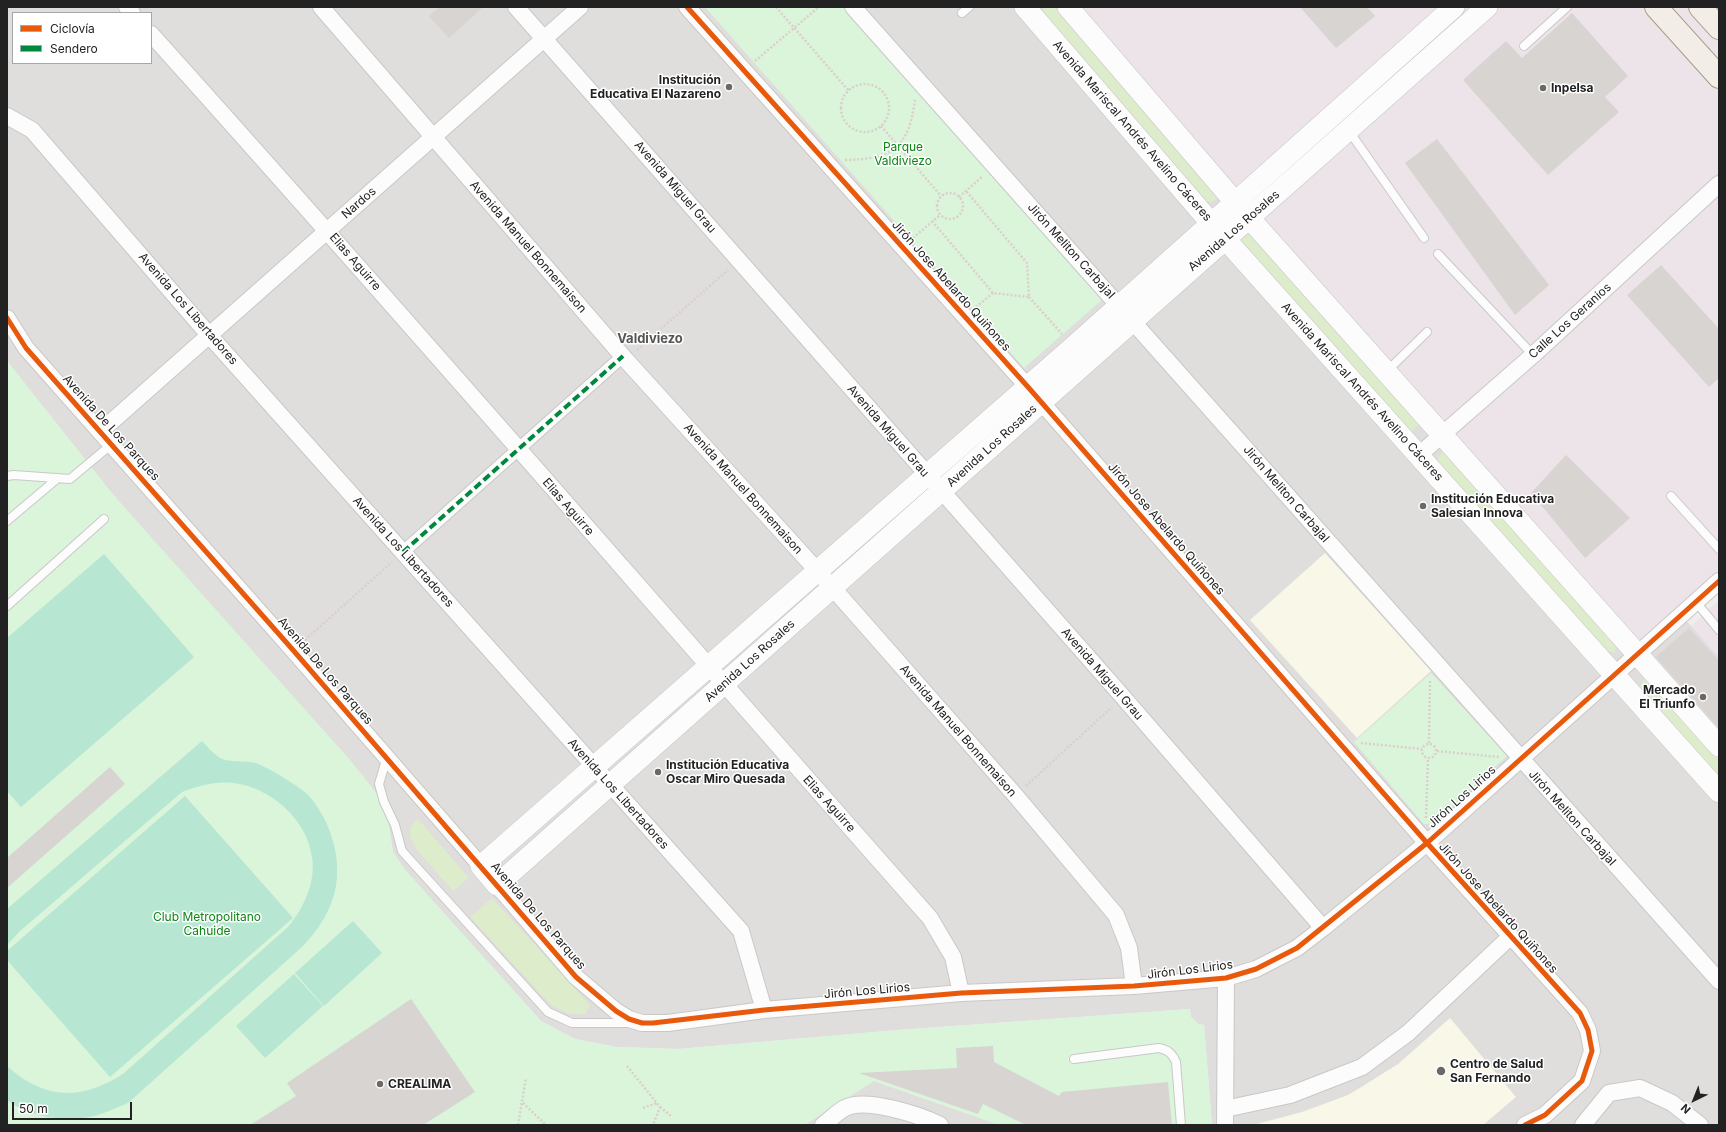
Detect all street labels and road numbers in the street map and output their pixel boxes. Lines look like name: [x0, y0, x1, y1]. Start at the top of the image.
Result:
street label: Avenida Mariscal Andrés Avelino Cáceres: [1049, 38, 1215, 224]
street label: Avenida Miguel Grau: [631, 138, 719, 236]
street label: Avenida Manuel Bonnemaison: [467, 178, 589, 316]
street label: Nardos: [339, 184, 379, 222]
street label: Avenida Los Rosales: [1185, 187, 1283, 275]
street label: Jirón Meliton Carbajal: [1024, 200, 1118, 302]
street label: Jirón Jose Abelardo Quiñones: [888, 218, 1014, 354]
street label: Elias Aguirre: [326, 230, 384, 294]
street label: Avenida Los Libertadores: [135, 250, 241, 368]
street label: Calle Los Geranios: [1526, 280, 1614, 362]
street label: Avenida Mariscal Andrés Avelino Cáceres: [1278, 300, 1446, 484]
street label: Avenida De Los Parques: [60, 372, 162, 484]
street label: Avenida Miguel Grau: [844, 382, 932, 480]
street label: Avenida Los Rosales: [944, 402, 1040, 490]
street label: Avenida Manuel Bonnemaison: [681, 421, 805, 557]
street label: Jirón Meliton Carbajal: [1240, 443, 1332, 545]
street label: Jirón Jose Abelardo Quiñones: [1105, 460, 1227, 598]
street label: Elias Aguirre: [539, 475, 597, 539]
street label: Avenida Los Libertadores: [350, 494, 456, 610]
street label: Avenida De Los Parques: [274, 614, 376, 728]
street label: Avenida Los Rosales: [702, 617, 798, 705]
street label: Avenida Miguel Grau: [1058, 625, 1146, 723]
street label: Avenida Manuel Bonnemaison: [897, 662, 1019, 800]
street label: Avenida Los Libertadores: [565, 736, 671, 852]
street label: Jirón Los Lirios: [1425, 763, 1499, 831]
street label: Jirón Meliton Carbajal: [1525, 767, 1619, 869]
street label: Elias Aguirre: [800, 773, 858, 835]
street label: Jirón Jose Abelardo Quiñones: [1435, 840, 1561, 976]
street label: Avenida De Los Parques: [487, 859, 589, 973]
street label: Jirón Los Lirios: [1146, 958, 1234, 982]
street label: Jirón Los Lirios: [823, 980, 911, 1002]

